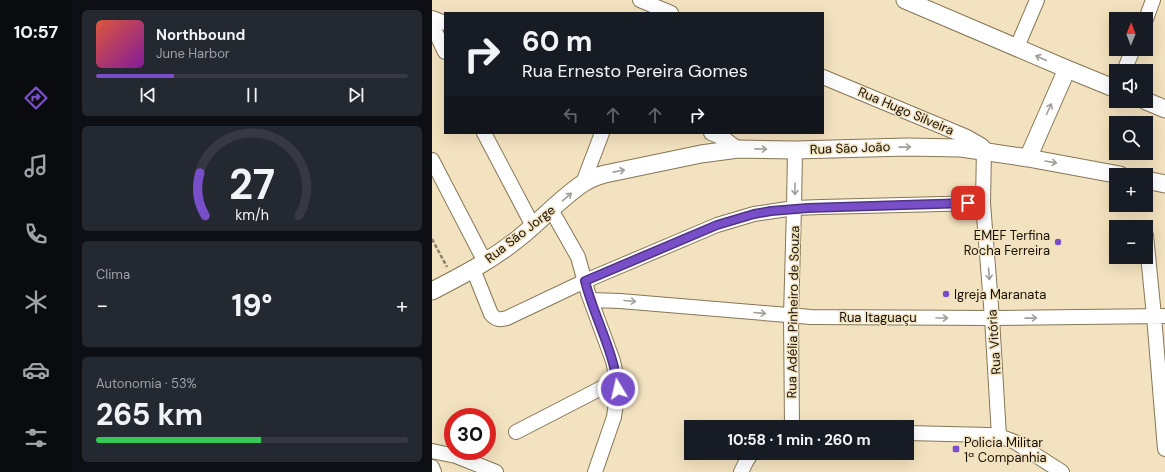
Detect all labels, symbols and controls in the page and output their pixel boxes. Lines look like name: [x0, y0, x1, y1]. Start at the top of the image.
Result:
north arrow: [1109, 12, 1153, 56]
map controls: [1109, 12, 1153, 264]
text: 10:57: [14, 20, 58, 44]
text: 60 m: [522, 23, 592, 60]
text: Northbound: [156, 25, 245, 45]
icon: right: [456, 28, 508, 80]
text: June Harbor: [156, 45, 230, 62]
one-way arrow: [1036, 53, 1048, 61]
text: Rua Ernesto Pereira Gomes: [522, 59, 748, 83]
button: sound: [1109, 64, 1153, 108]
street label: Rua Hugo Silveira: [855, 83, 957, 139]
icon: directions: [22, 84, 50, 112]
icon: previous: [137, 84, 159, 106]
icon: pause: [241, 84, 263, 106]
icon: next: [345, 84, 367, 106]
icon: left: [560, 104, 582, 126]
icon: ahead: [602, 104, 624, 126]
icon: ahead: [644, 104, 666, 126]
icon: right: [686, 104, 708, 126]
one-way arrow: [1046, 104, 1053, 116]
button: search: [1109, 116, 1153, 160]
street label: Rua São João: [809, 138, 891, 158]
one-way arrow: [898, 143, 911, 151]
one-way arrow: [754, 145, 767, 153]
icon: music: [22, 152, 50, 180]
text: 27: [229, 158, 275, 212]
one-way arrow: [1044, 158, 1057, 166]
one-way arrow: [612, 167, 625, 175]
button: +: [1109, 168, 1153, 212]
one-way arrow: [791, 182, 799, 195]
pin: [951, 186, 985, 220]
one-way arrow: [561, 192, 572, 201]
icon: arrive: [957, 192, 979, 214]
street label: Rua São Jorge: [481, 201, 559, 267]
text: km/h: [235, 206, 269, 224]
icon: phone: [22, 220, 50, 248]
button: −: [1109, 220, 1153, 264]
street label: Rua Adélia Pinheiro de Souza: [783, 226, 803, 398]
place label: EMEF Terfina Rocha Ferreira: [964, 227, 1050, 259]
marker: EMEF Terfina Rocha Ferreira: [1053, 237, 1063, 247]
text: Clima: [96, 266, 130, 283]
one-way arrow: [985, 267, 992, 280]
text: 19°: [232, 286, 272, 325]
place label: Igreja Maranata: [954, 286, 1046, 303]
icon: climate: [22, 288, 50, 316]
marker: Igreja Maranata: [941, 289, 951, 299]
text: −: [96, 291, 108, 320]
text: +: [396, 291, 408, 320]
one-way arrow: [623, 298, 636, 305]
one-way arrow: [753, 309, 766, 317]
street label: Rua Itaguaçu: [839, 309, 917, 326]
street label: Rua Vitória: [983, 309, 1005, 375]
one-way arrow: [935, 314, 948, 322]
one-way arrow: [1024, 314, 1037, 321]
icon: car: [22, 356, 50, 384]
position arrow: [597, 368, 639, 410]
text: Autonomia · 53%: [96, 375, 197, 392]
text: 265 km: [96, 395, 203, 434]
speed limit sign: 30: [444, 408, 496, 460]
icon: filters: [22, 424, 50, 452]
text: 10:58 · 1 min · 260 m: [727, 430, 871, 450]
place label: Policia Militar 1ª Companhia: [964, 434, 1047, 466]
marker: Policia Militar 1ª Companhia: [951, 444, 961, 454]

